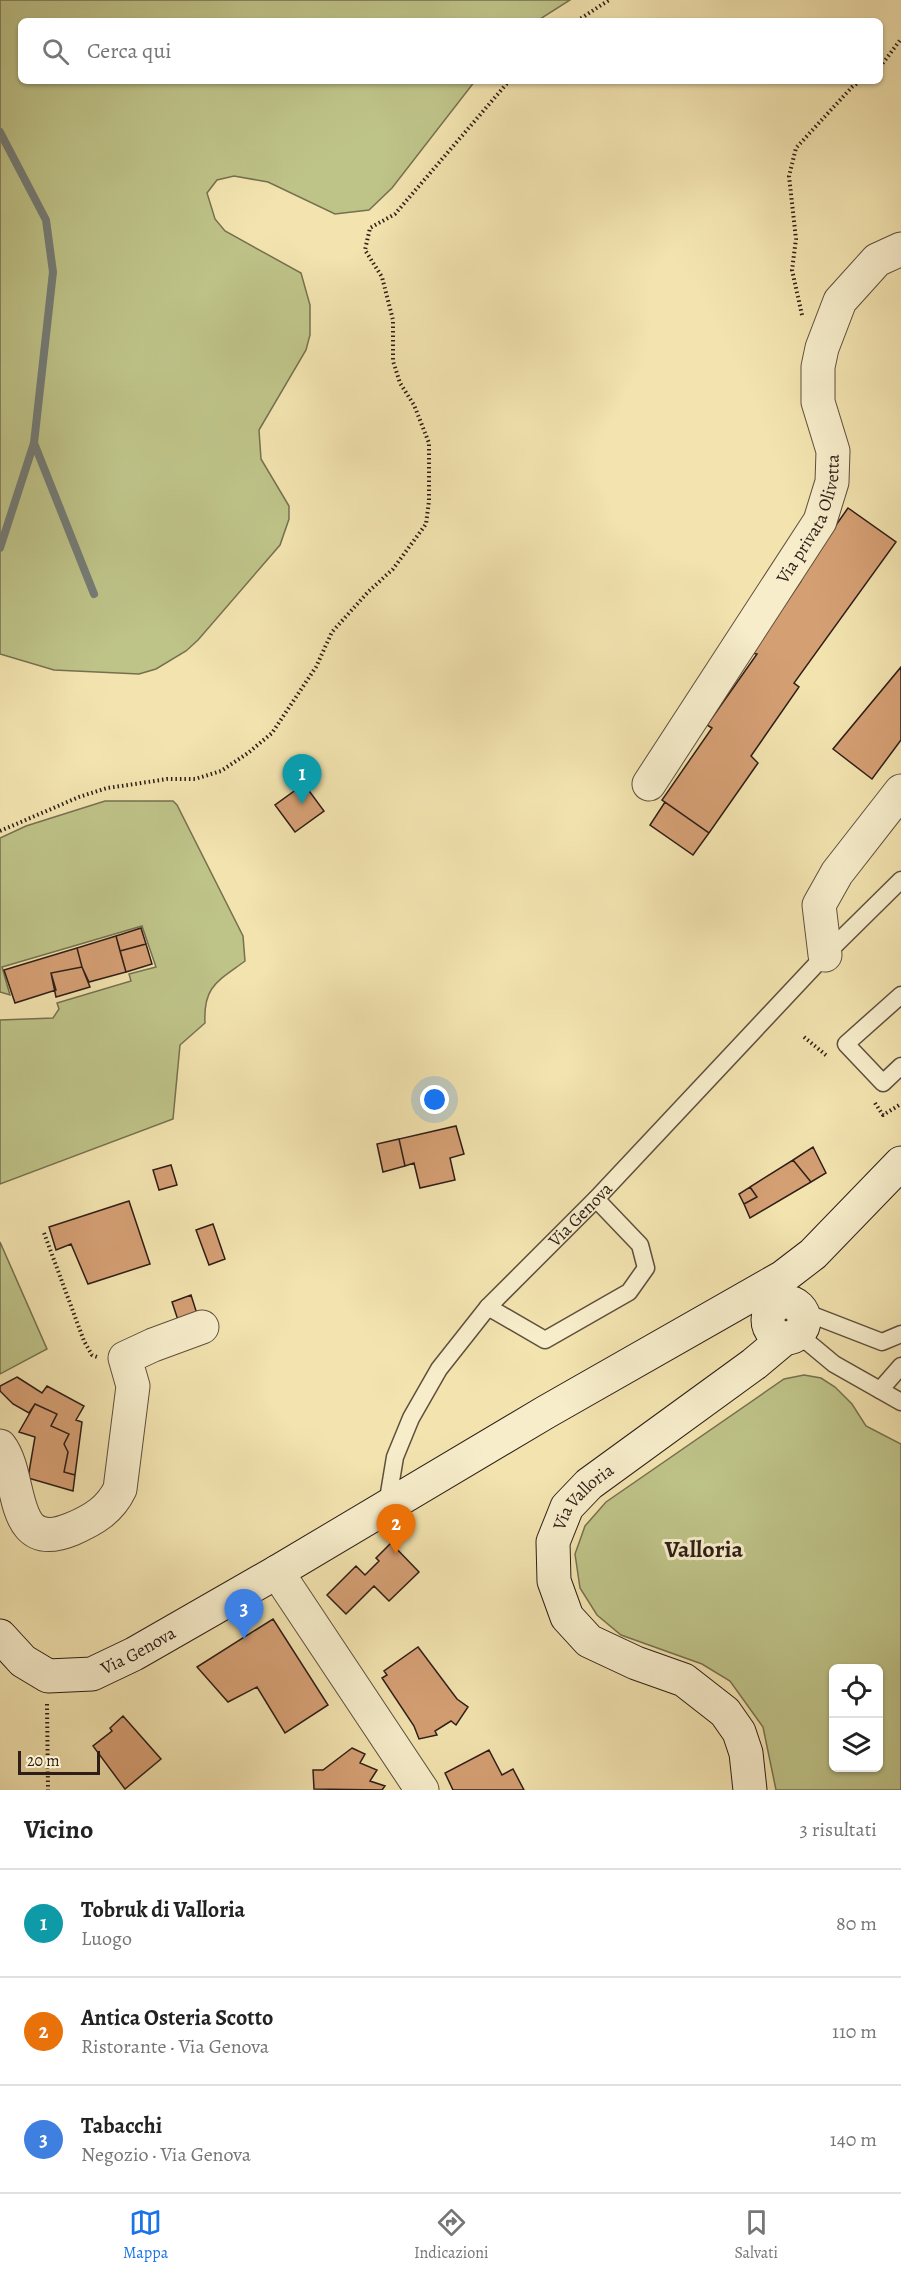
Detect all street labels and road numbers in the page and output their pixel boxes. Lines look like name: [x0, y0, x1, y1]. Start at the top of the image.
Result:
street label: Via privata Olivetta: [770, 453, 845, 589]
street label: Via Genova: [542, 1177, 618, 1253]
street label: Via Valloria: [547, 1458, 619, 1535]
street label: Via Genova: [96, 1620, 181, 1681]

